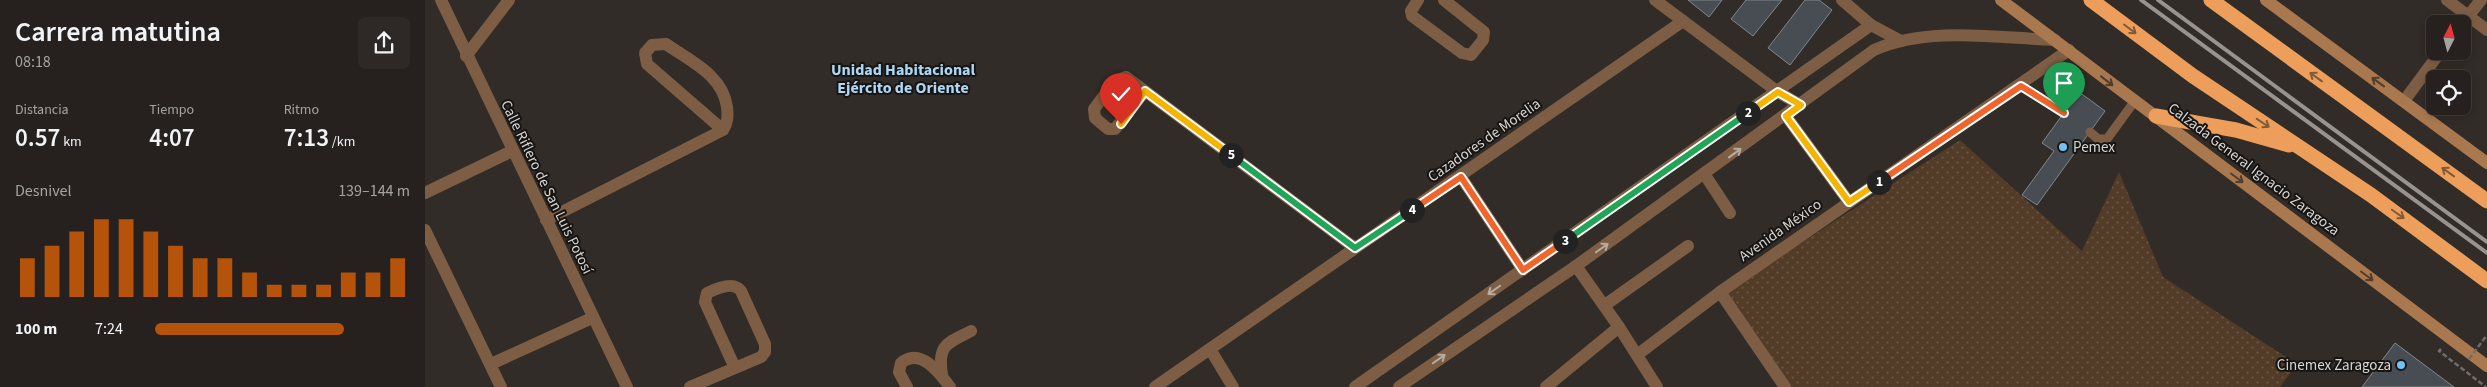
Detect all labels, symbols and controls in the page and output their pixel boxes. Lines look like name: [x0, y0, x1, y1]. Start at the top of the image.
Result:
text: Carrera matutina: [15, 12, 221, 52]
north arrow: [2426, 15, 2471, 60]
map controls: [2426, 15, 2471, 115]
button: share: [358, 17, 410, 69]
one-way arrow: [2123, 24, 2137, 34]
text: 08:18: [15, 51, 51, 73]
district label: Unidad Habitacional Ejército de Oriente: [831, 59, 976, 99]
pin: [2043, 62, 2085, 113]
icon: arrive: [2050, 69, 2078, 97]
button: locate: [2426, 70, 2471, 115]
one-way arrow: [2310, 71, 2323, 82]
pin: [1100, 73, 1142, 124]
one-way arrow: [2100, 75, 2113, 86]
one-way arrow: [2371, 77, 2385, 87]
icon: check: [1107, 80, 1135, 108]
street label: Cazadores de Morelia: [1424, 94, 1545, 187]
street label: Calle Riflero de San Luis Potosí: [495, 97, 598, 279]
street label: Calzada General Ignacio Zaragoza: [2164, 98, 2344, 241]
text: Distancia: [15, 100, 69, 120]
text: Tiempo: [149, 100, 194, 120]
text: Ritmo: [284, 100, 319, 120]
pin: 2: [1735, 100, 1761, 126]
text: 2: [1745, 103, 1752, 123]
one-way arrow: [2256, 117, 2270, 128]
text: 0.57: [15, 120, 60, 156]
text: 4:07: [149, 120, 195, 156]
text: 7:13: [284, 120, 329, 156]
text: km: [60, 132, 82, 152]
text: /km: [329, 132, 355, 152]
place label: Pemex: [2073, 137, 2115, 158]
marker: Pemex: [2057, 141, 2069, 153]
pin: 5: [1219, 142, 1243, 168]
text: 5: [1228, 145, 1235, 165]
one-way arrow: [1728, 148, 1742, 158]
one-way arrow: [2441, 167, 2455, 177]
pin: 1: [1867, 170, 1891, 194]
text: 1: [1876, 172, 1883, 192]
one-way arrow: [2230, 172, 2243, 183]
text: Desnivel: [15, 180, 72, 202]
text: 139–144 m: [338, 180, 410, 202]
street label: Avenida México: [1735, 194, 1826, 267]
pin: 4: [1399, 198, 1425, 222]
text: 4: [1409, 200, 1416, 220]
one-way arrow: [2390, 209, 2404, 219]
pin: 3: [1553, 228, 1577, 254]
text: 3: [1562, 231, 1569, 251]
one-way arrow: [1595, 243, 1609, 253]
one-way arrow: [2360, 271, 2374, 281]
one-way arrow: [1487, 285, 1501, 295]
text: 100 m: [15, 318, 57, 340]
text: 7:24: [95, 318, 123, 340]
one-way arrow: [1432, 354, 1446, 364]
place label: Cinemex Zaragoza: [2277, 355, 2391, 376]
marker: Cinemex Zaragoza: [2395, 359, 2407, 371]

